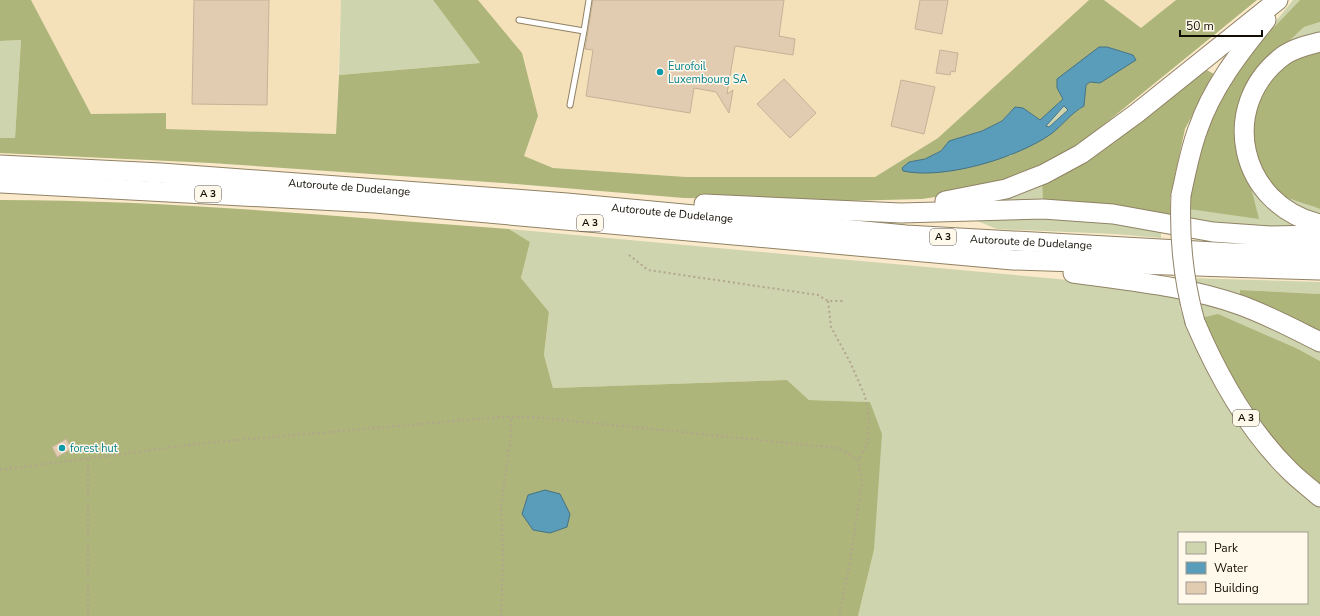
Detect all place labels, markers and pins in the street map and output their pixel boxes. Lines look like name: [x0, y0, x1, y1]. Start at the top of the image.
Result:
place label: Eurofoil Luxembourg SA: [668, 59, 748, 87]
marker: Eurofoil Luxembourg SA: [655, 67, 665, 77]
place label: forest hut: [70, 441, 118, 456]
marker: forest hut: [57, 443, 67, 453]

